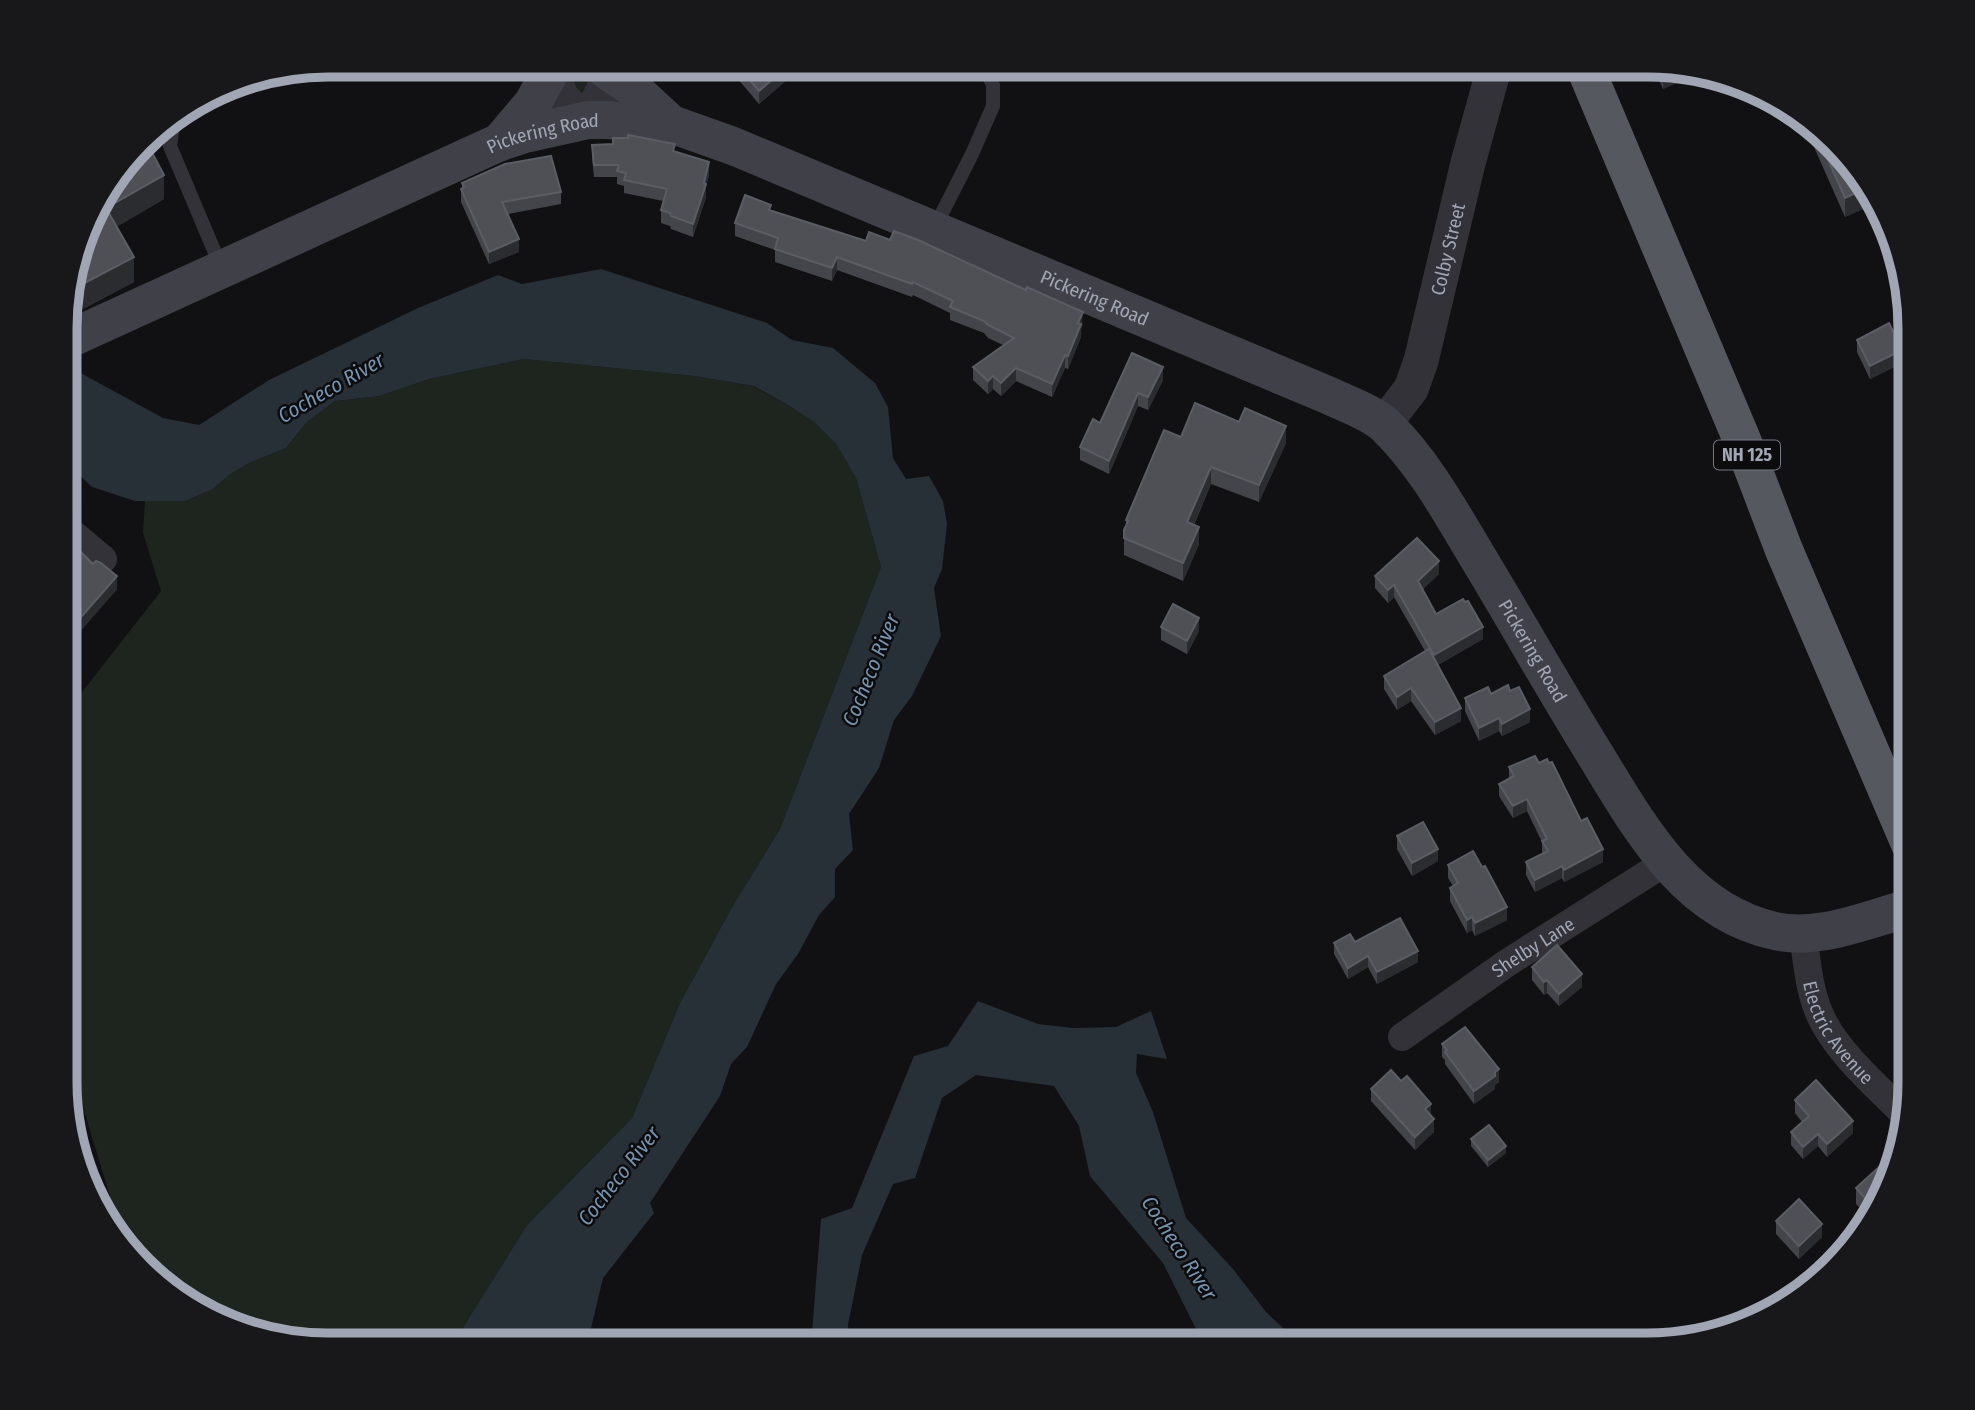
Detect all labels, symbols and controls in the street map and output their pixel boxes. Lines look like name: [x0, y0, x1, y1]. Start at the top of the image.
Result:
street label: Pickering Road: [483, 109, 599, 159]
street label: Colby Street: [1426, 200, 1470, 298]
street label: Pickering Road: [1037, 265, 1152, 331]
water label: Cocheco River: [273, 347, 389, 429]
road number: NH 125: [1714, 440, 1780, 470]
street label: Pickering Road: [1493, 595, 1572, 706]
water label: Cocheco River: [837, 609, 906, 730]
street label: Shelby Lane: [1487, 912, 1579, 982]
street label: Electric Avenue: [1798, 979, 1878, 1089]
water label: Cocheco River: [572, 1121, 666, 1231]
water label: Cocheco River: [1136, 1191, 1223, 1305]

